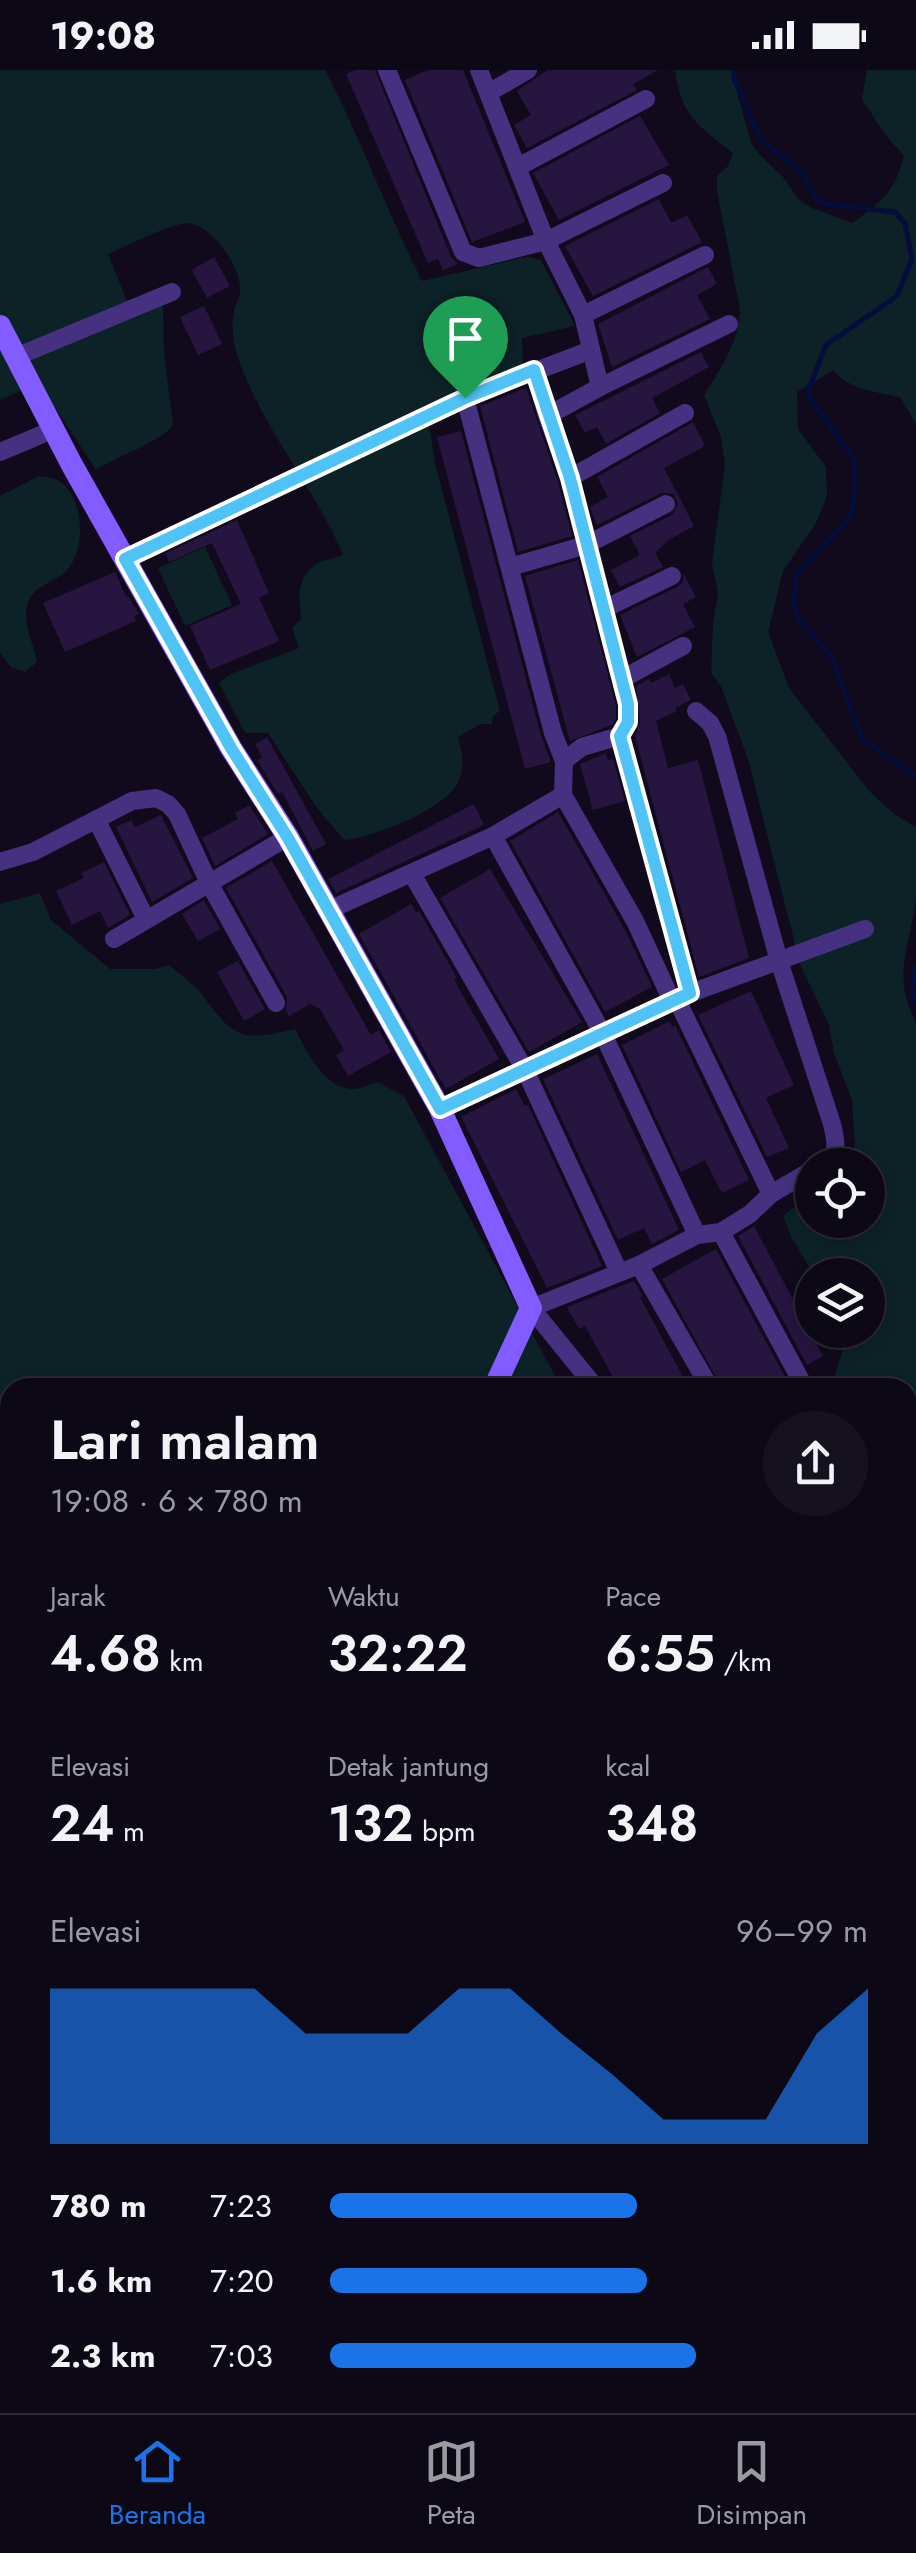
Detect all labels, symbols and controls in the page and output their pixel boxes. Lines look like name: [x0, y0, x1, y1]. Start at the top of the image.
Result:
text: 19:08: [50, 8, 156, 63]
pin: [423, 296, 508, 399]
icon: arrive: [438, 311, 493, 366]
map controls: [795, 1148, 885, 1348]
button: locate: [795, 1148, 885, 1238]
button: layers: [795, 1258, 885, 1348]
text: Lari malam: [50, 1400, 320, 1480]
button: share: [763, 1411, 868, 1516]
text: 19:08 · 6 × 780 m: [50, 1478, 303, 1524]
text: Jarak: [50, 1576, 106, 1617]
text: Waktu: [328, 1576, 400, 1617]
text: Pace: [605, 1576, 661, 1617]
text: 4.68: [50, 1617, 161, 1690]
text: 32:22: [328, 1617, 468, 1690]
text: 6:55: [605, 1617, 715, 1690]
text: km: [161, 1641, 204, 1682]
text: /km: [715, 1641, 772, 1682]
text: Elevasi: [50, 1746, 130, 1787]
text: Detak jantung: [328, 1746, 489, 1787]
text: kcal: [605, 1746, 651, 1787]
text: 24: [50, 1787, 115, 1860]
text: 132: [328, 1787, 414, 1860]
text: 348: [605, 1787, 698, 1860]
text: m: [115, 1811, 145, 1852]
text: bpm: [414, 1811, 476, 1852]
text: Elevasi: [50, 1908, 142, 1954]
text: 96–99 m: [736, 1908, 868, 1954]
text: 780 m: [50, 2183, 146, 2229]
text: 7:23: [210, 2183, 272, 2229]
text: 1.6 km: [50, 2258, 152, 2304]
text: 7:20: [210, 2258, 274, 2304]
text: 2.3 km: [50, 2333, 155, 2379]
text: 7:03: [210, 2333, 273, 2379]
tab: Beranda: [109, 2434, 206, 2535]
tab: Peta: [424, 2434, 479, 2535]
tab: Disimpan: [696, 2434, 807, 2535]

